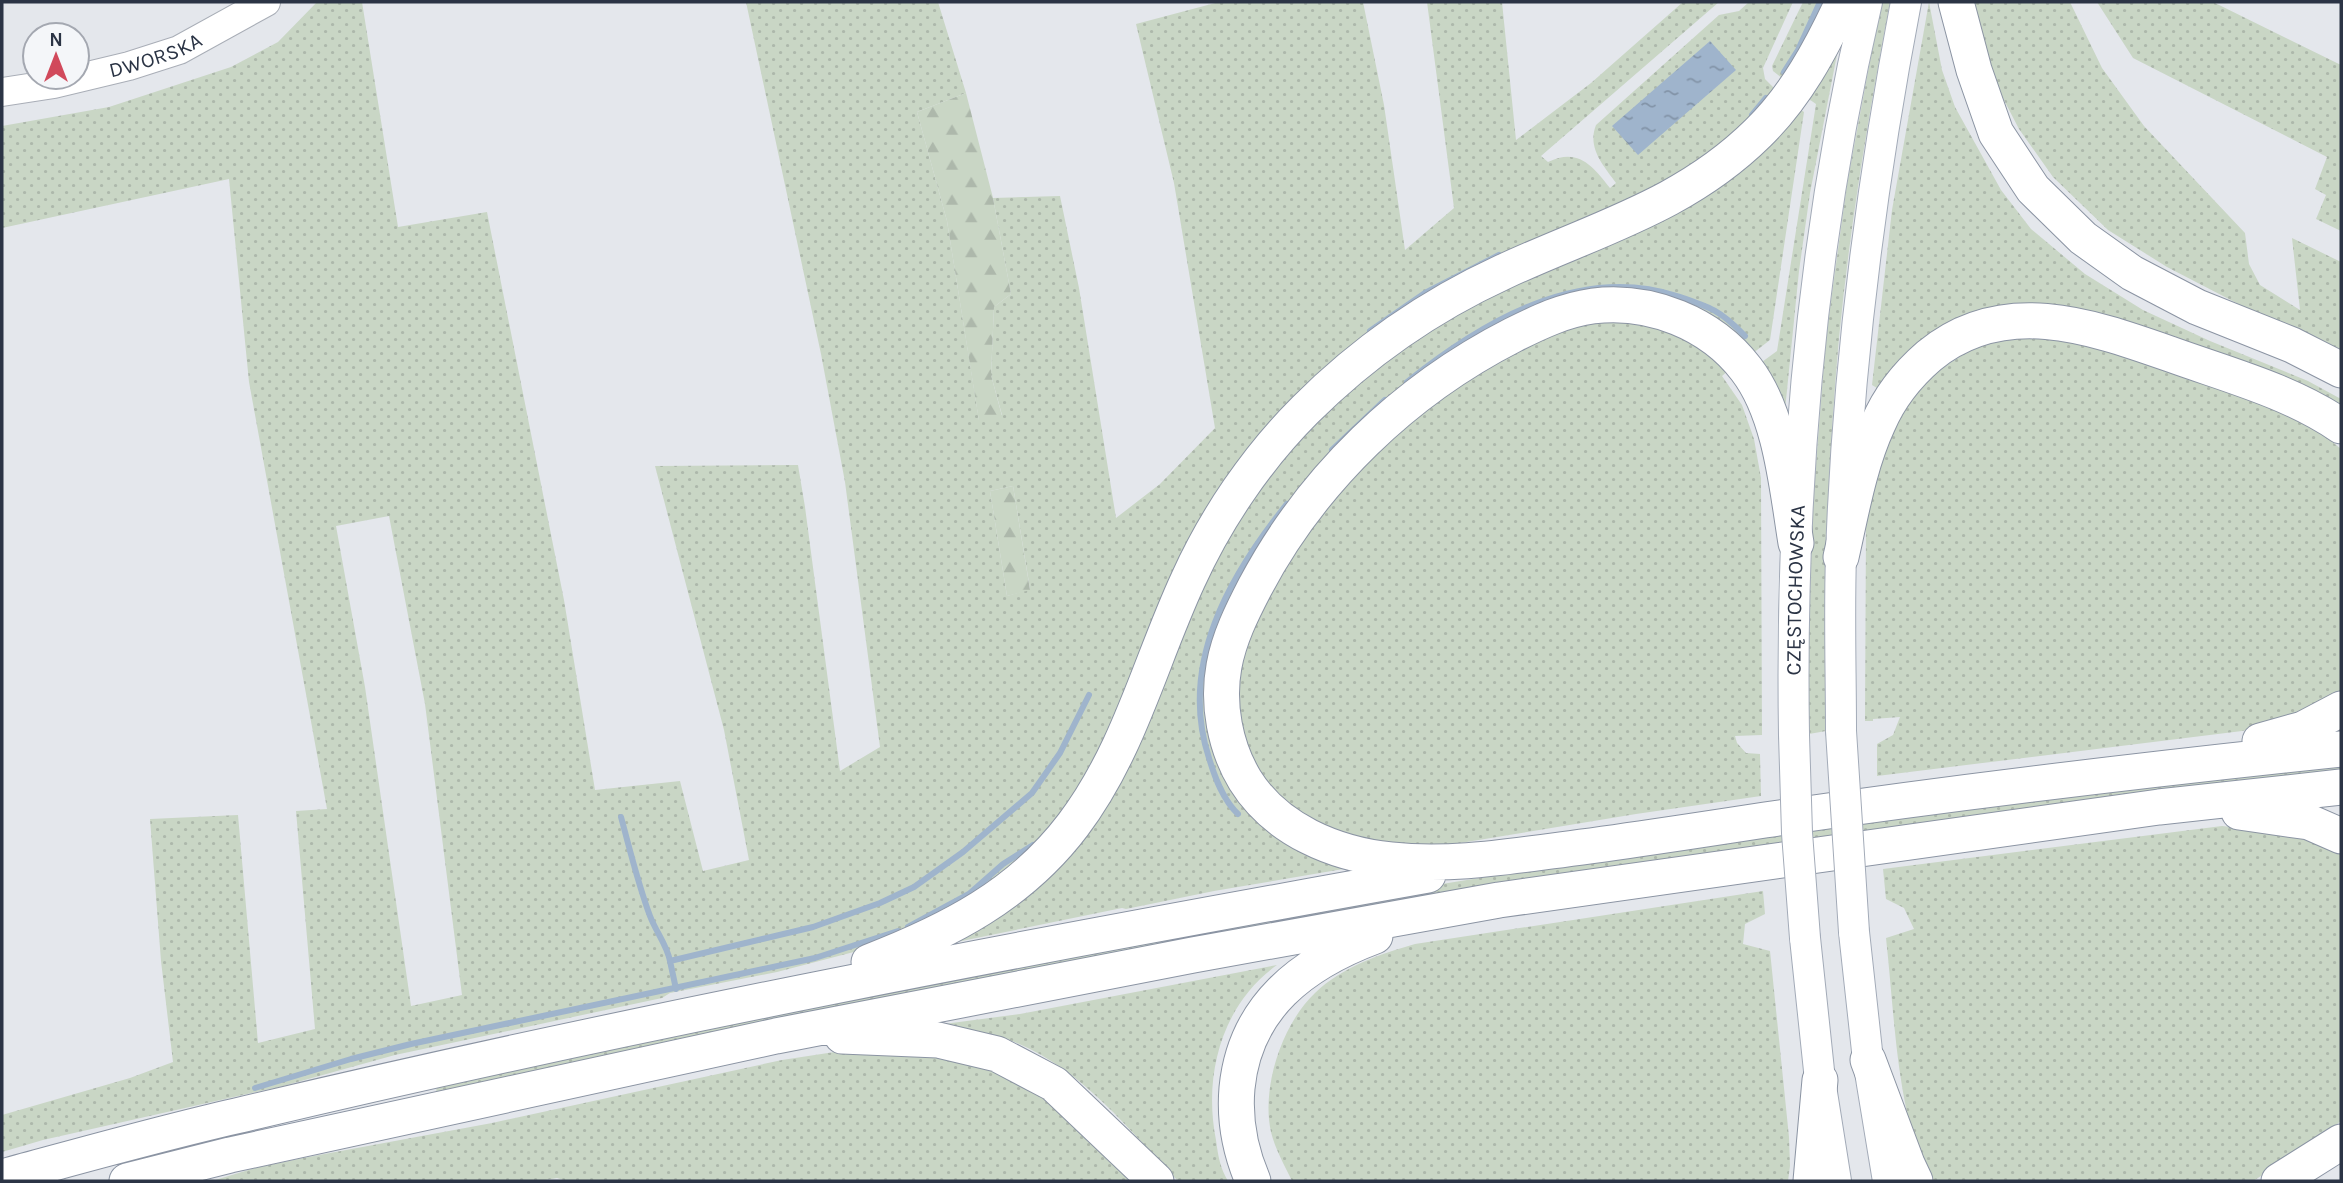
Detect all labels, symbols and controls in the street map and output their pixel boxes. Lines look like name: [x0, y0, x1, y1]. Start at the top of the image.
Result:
north arrow: [21, 21, 91, 91]
street label: DWORSKA: [107, 28, 206, 82]
text: N: [49, 29, 63, 51]
street label: CZĘSTOCHOWSKA: [1782, 504, 1810, 675]

